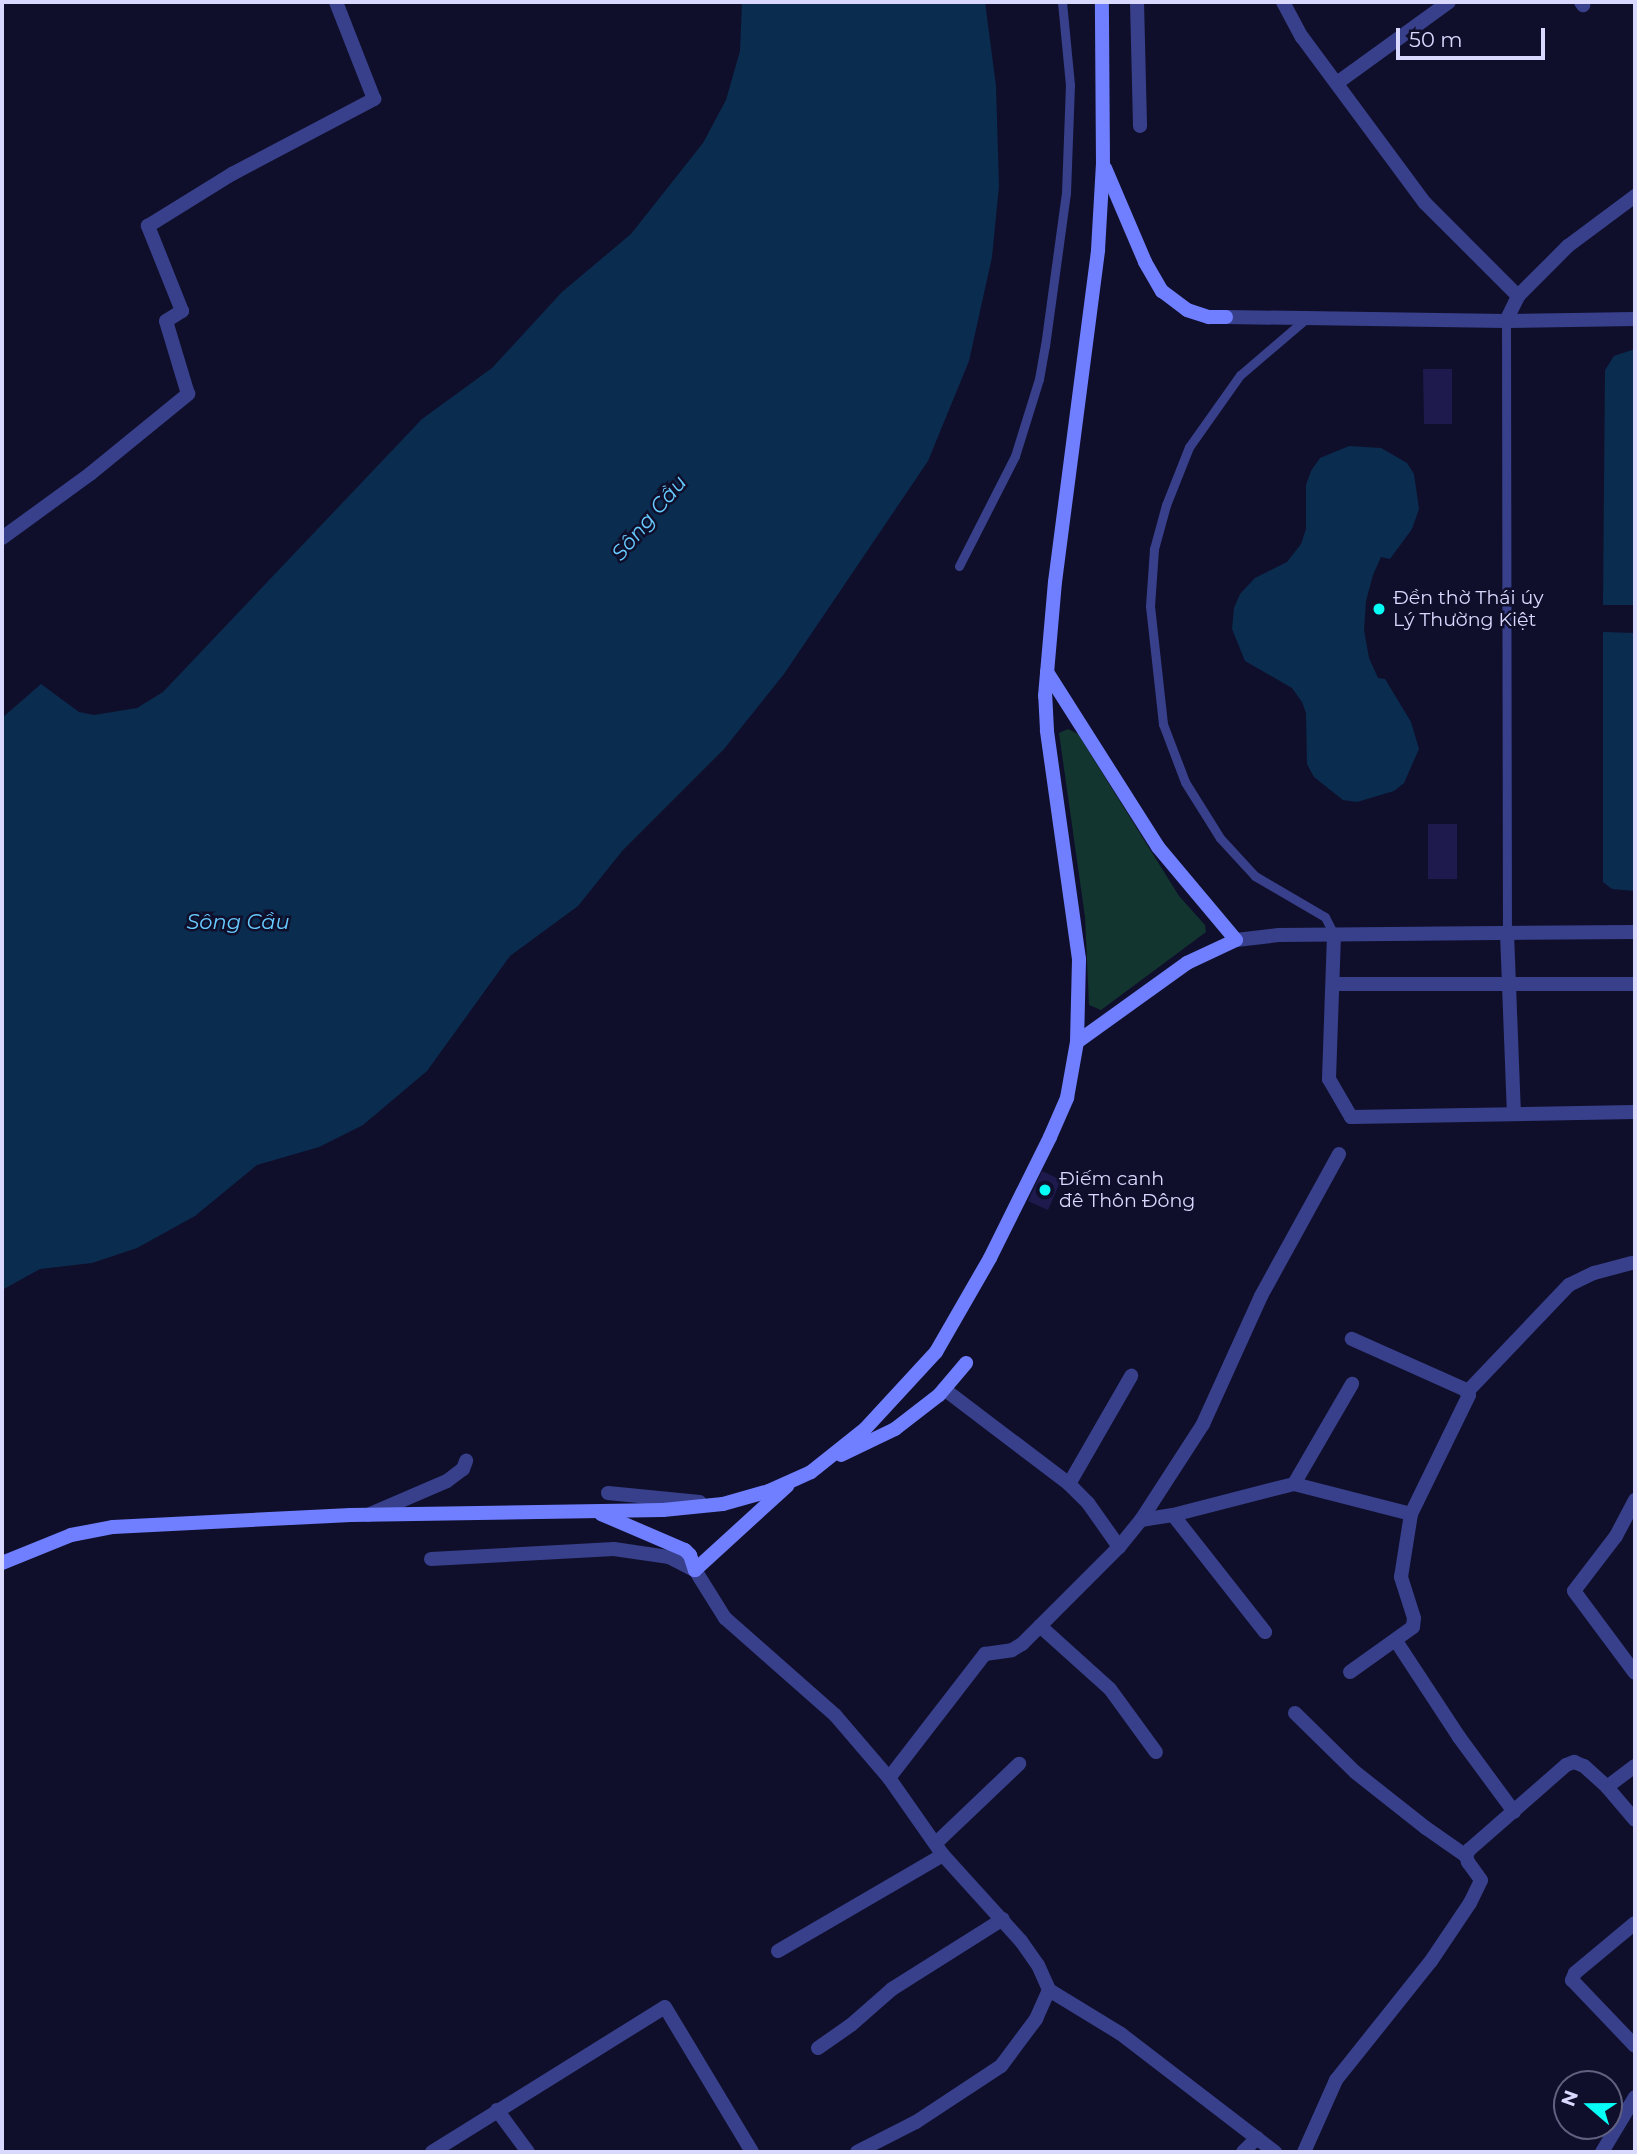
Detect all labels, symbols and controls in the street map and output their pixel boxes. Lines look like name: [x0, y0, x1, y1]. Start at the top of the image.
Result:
scale bar: [1399, 14, 1548, 58]
text: 50 m: [1409, 27, 1463, 52]
water label: Sông Cầu: [606, 470, 692, 566]
place label: Đền thờ Thái úy Lý Thường Kiệt: [1393, 587, 1544, 631]
marker: Đền thờ Thái úy Lý Thường Kiệt: [1371, 601, 1387, 617]
water label: Sông Cầu: [186, 909, 290, 935]
place label: Điếm canh đê Thôn Đông: [1059, 1168, 1195, 1212]
marker: Điếm canh đê Thôn Đông: [1037, 1182, 1053, 1198]
north arrow: [1553, 2070, 1623, 2140]
text: N: [1556, 2087, 1583, 2109]

